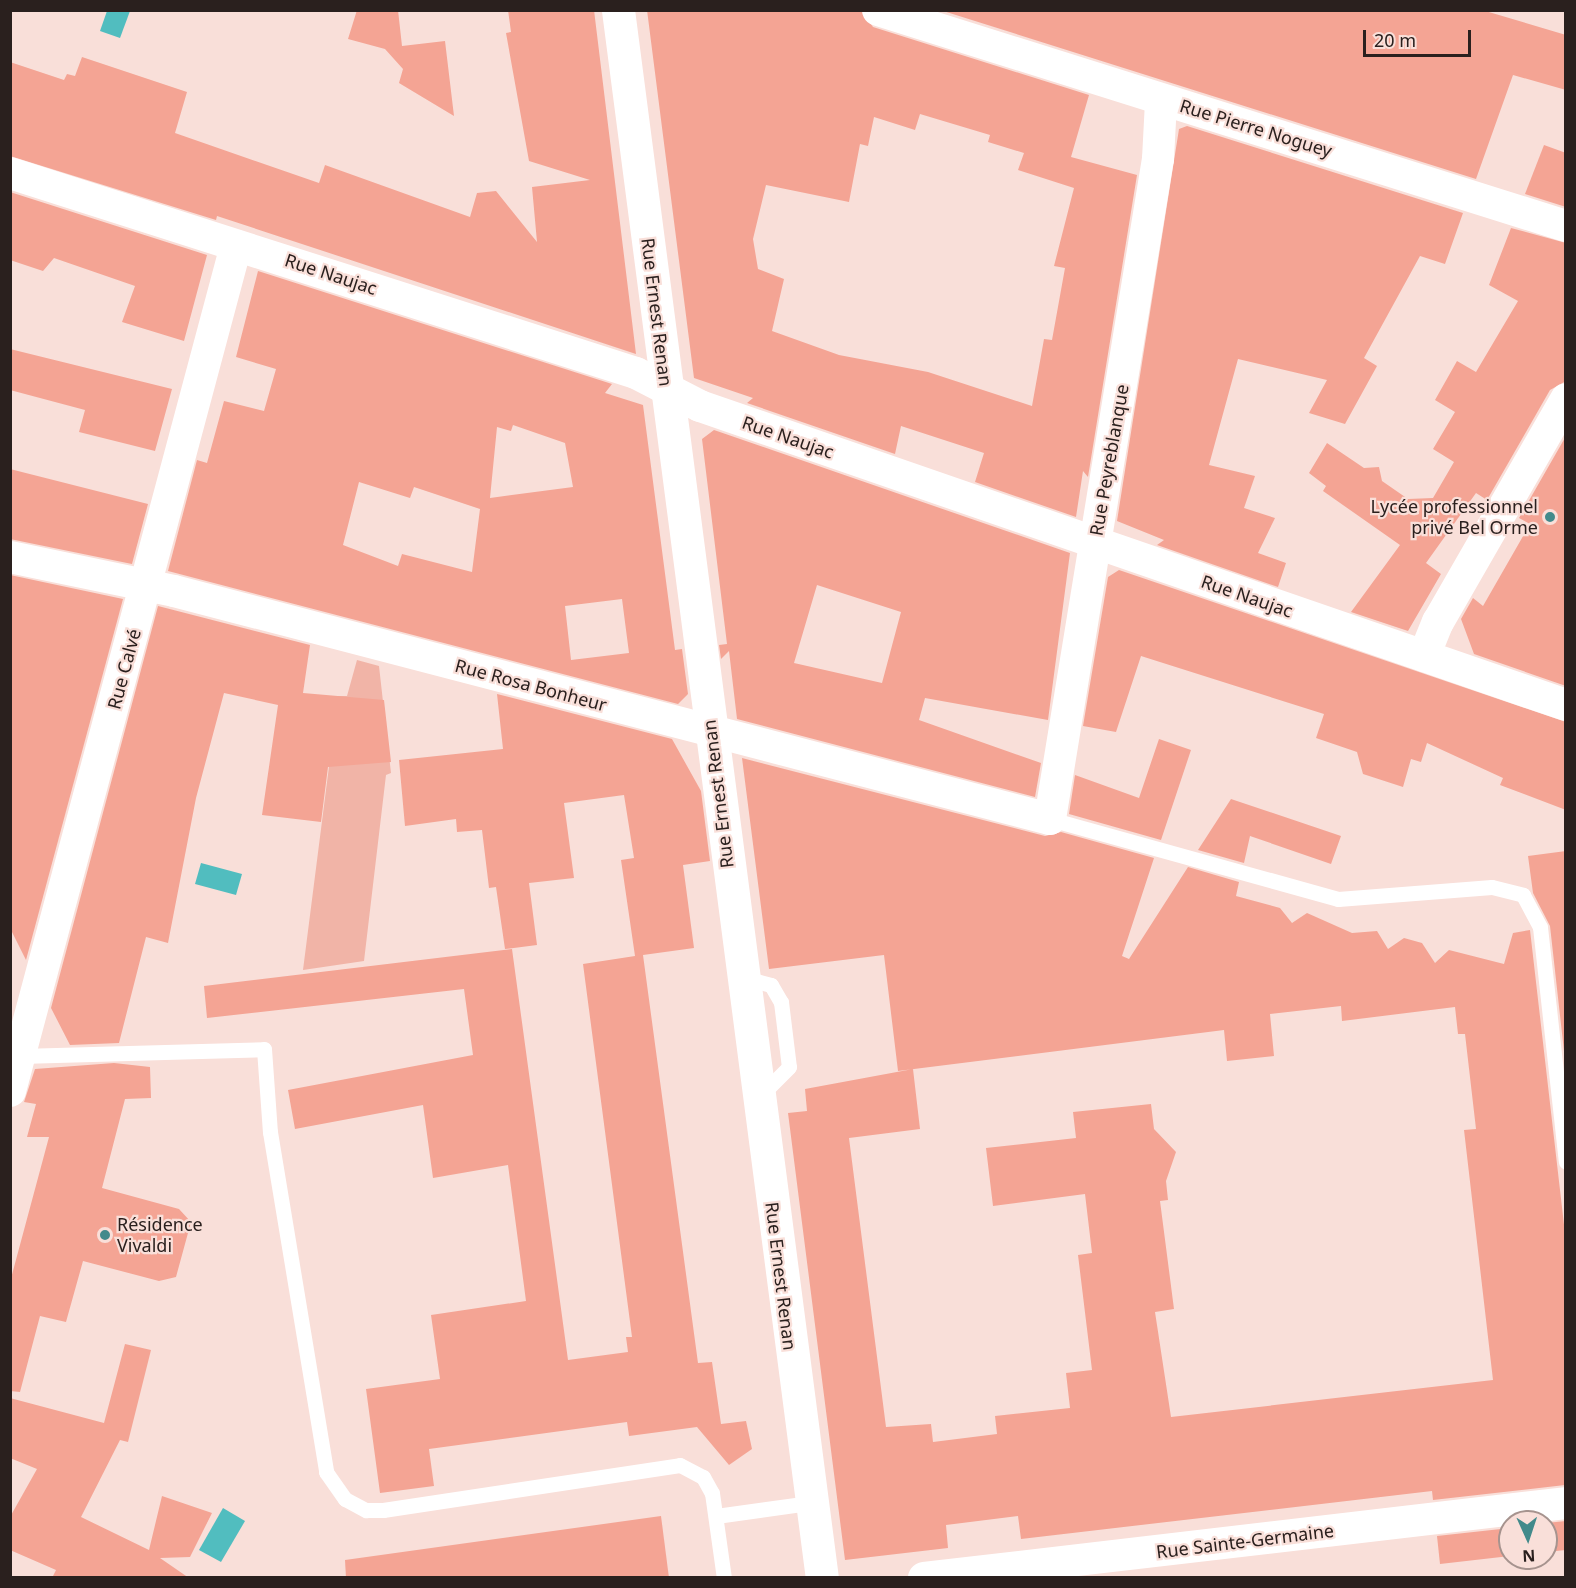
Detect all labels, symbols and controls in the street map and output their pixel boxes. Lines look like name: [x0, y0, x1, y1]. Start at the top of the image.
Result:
scale bar: [1366, 18, 1474, 56]
text: 20 m: [1374, 28, 1416, 52]
street label: Rue Pierre Noguey: [1177, 95, 1335, 161]
street label: Rue Ernest Renan: [637, 237, 677, 387]
street label: Rue Naujac: [282, 249, 380, 299]
street label: Rue Peyreblanque: [1085, 383, 1133, 537]
street label: Rue Naujac: [739, 411, 837, 463]
place label: Lycée professionnel privé Bel Orme: [1371, 496, 1538, 538]
marker: Lycée professionnel privé Bel Orme: [1543, 510, 1557, 524]
street label: Rue Naujac: [1198, 570, 1296, 622]
street label: Rue Calvé: [103, 626, 145, 712]
street label: Rue Rosa Bonheur: [453, 654, 609, 716]
street label: Rue Ernest Renan: [698, 719, 738, 869]
street label: Rue Ernest Renan: [761, 1201, 801, 1351]
place label: Résidence Vivaldi: [117, 1214, 203, 1256]
marker: Résidence Vivaldi: [98, 1228, 112, 1242]
north arrow: [1498, 1510, 1558, 1570]
street label: Rue Sainte-Germaine: [1155, 1519, 1335, 1563]
text: N: [1522, 1545, 1536, 1567]

